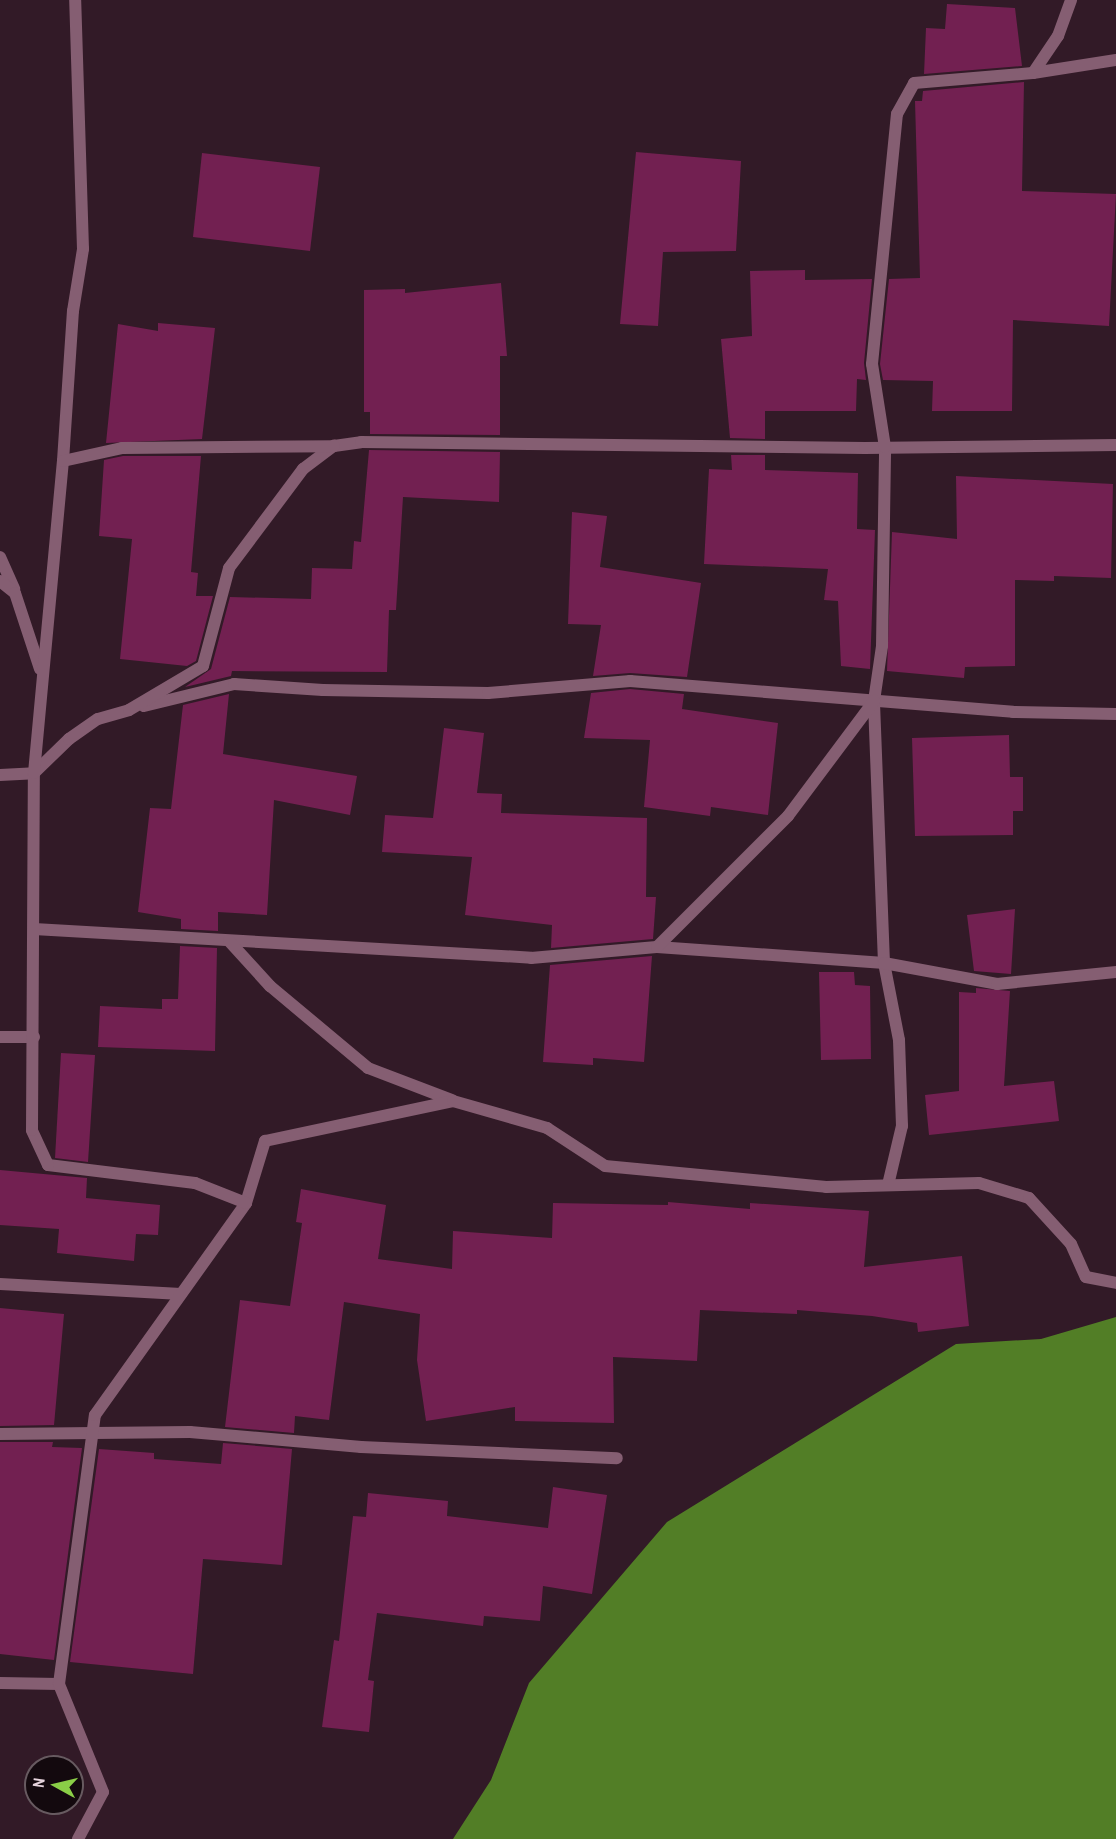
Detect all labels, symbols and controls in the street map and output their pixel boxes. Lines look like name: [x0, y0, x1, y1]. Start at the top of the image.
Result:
north arrow: [24, 1755, 84, 1815]
text: N: [27, 1777, 50, 1789]

